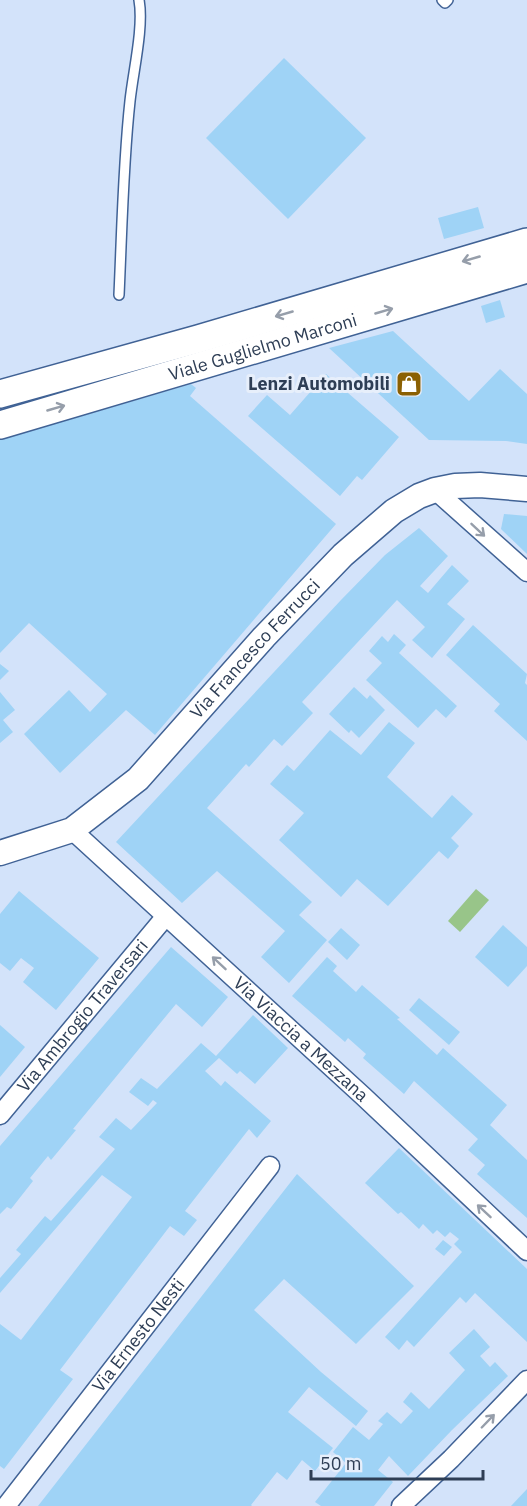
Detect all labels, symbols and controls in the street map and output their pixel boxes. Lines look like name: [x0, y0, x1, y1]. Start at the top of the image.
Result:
one-way arrow: [462, 254, 481, 265]
one-way arrow: [374, 305, 393, 316]
street label: Viale Guglielmo Marconi: [166, 308, 359, 385]
one-way arrow: [275, 309, 294, 320]
shop icon: Lenzi Automobili: [394, 369, 424, 399]
place label: Lenzi Automobili: [248, 372, 390, 395]
one-way arrow: [46, 402, 65, 413]
one-way arrow: [470, 523, 485, 537]
street label: Via Francesco Ferrucci: [185, 574, 325, 723]
street label: Via Ambrogio Traversari: [12, 934, 153, 1097]
one-way arrow: [211, 956, 226, 971]
street label: Via Viaccia a Mezzana: [229, 971, 374, 1107]
one-way arrow: [477, 1203, 492, 1218]
street label: Via Ernesto Nesti: [87, 1274, 189, 1397]
one-way arrow: [481, 1413, 495, 1428]
scale bar: [311, 1443, 484, 1481]
text: 50 m: [320, 1452, 362, 1475]

